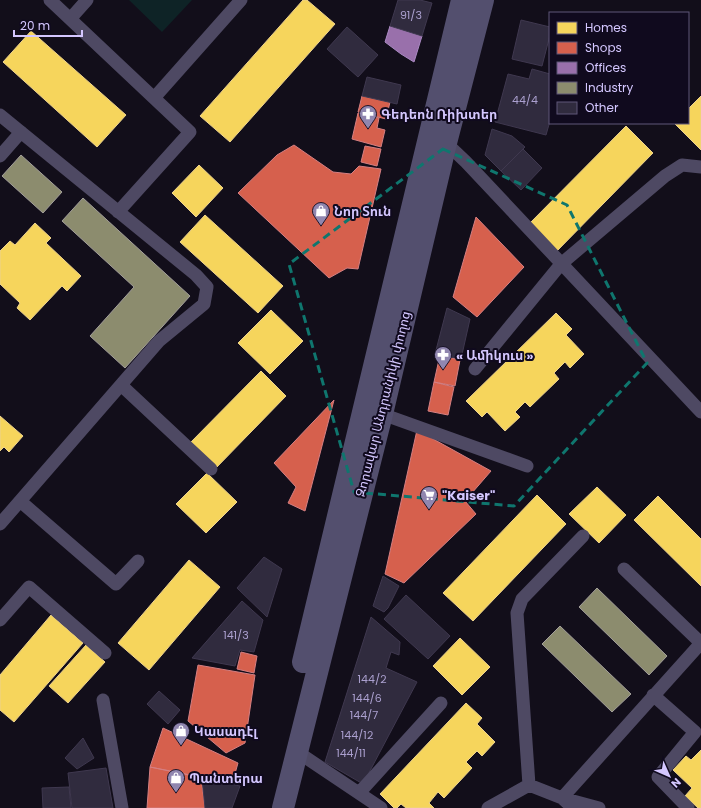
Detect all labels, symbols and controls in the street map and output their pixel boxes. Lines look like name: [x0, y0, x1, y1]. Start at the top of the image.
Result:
house number: 91/3: [400, 7, 422, 23]
scale bar: [14, 12, 82, 38]
legend: [549, 12, 689, 124]
text: 20 m: [20, 17, 50, 34]
text: Homes: [585, 19, 627, 36]
text: Shops: [585, 39, 622, 56]
text: Offices: [585, 59, 626, 76]
text: Industry: [585, 79, 634, 96]
house number: 44/4: [512, 92, 538, 108]
text: Other: [585, 99, 619, 116]
pharmacy icon: Գեդեոն Ռիխտեր: [358, 104, 378, 129]
place label: Գեդեոն Ռիխտեր: [381, 105, 497, 124]
shop icon: Նոր Տուն: [311, 201, 331, 226]
place label: Նոր Տուն: [334, 202, 391, 221]
street label: Զորավար Անդրանիկի փողոց: [351, 309, 415, 499]
pharmacy icon: « Ամիկուս »: [433, 345, 453, 370]
place label: « Ամիկուս »: [456, 346, 533, 365]
supermarket icon: "Kaiser": [419, 485, 439, 510]
place label: "Kaiser": [442, 486, 495, 505]
house number: 141/3: [223, 627, 249, 643]
house number: 144/2: [358, 671, 386, 687]
house number: 144/6: [352, 690, 382, 706]
house number: 144/7: [350, 707, 378, 723]
shop icon: Կասադէլ: [171, 721, 191, 746]
place label: Կասադէլ: [194, 722, 258, 741]
house number: 144/12: [341, 727, 373, 743]
house number: 144/11: [336, 745, 366, 761]
north arrow: [649, 756, 689, 796]
shop icon: Պանտերա: [166, 768, 186, 793]
place label: Պանտերա: [189, 769, 263, 788]
text: N: [667, 774, 685, 792]

